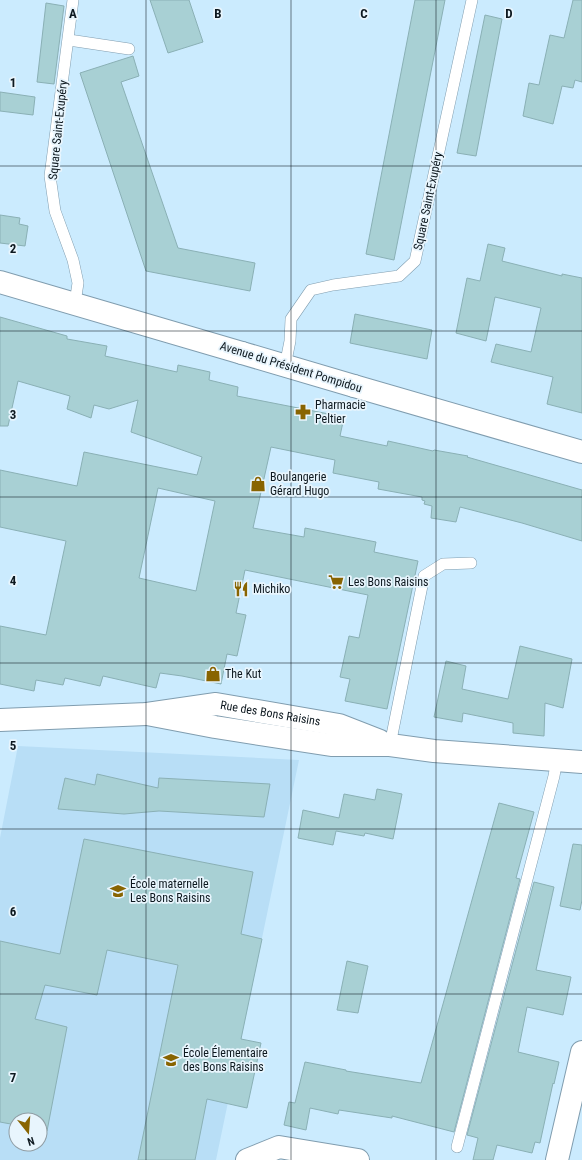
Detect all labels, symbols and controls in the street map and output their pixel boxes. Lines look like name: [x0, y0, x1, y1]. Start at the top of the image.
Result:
text: A: [69, 6, 77, 21]
text: B: [214, 6, 222, 21]
text: C: [360, 6, 368, 21]
text: D: [505, 6, 513, 21]
text: 1: [10, 75, 16, 90]
street label: Square Saint-Exupéry: [46, 79, 70, 181]
street label: Square Saint-Exupéry: [411, 151, 445, 251]
text: 2: [10, 241, 17, 256]
street label: Avenue du Président Pompidou: [218, 339, 364, 395]
place label: Pharmacie Peltier: [315, 398, 366, 426]
pharmacy icon: Pharmacie Peltier: [294, 403, 312, 421]
text: 3: [10, 407, 16, 422]
place label: Boulangerie Gérard Hugo: [270, 470, 329, 498]
shop icon: Boulangerie Gérard Hugo: [249, 475, 267, 493]
text: 4: [10, 573, 17, 588]
supermarket icon: Les Bons Raisins: [327, 573, 345, 591]
place label: Les Bons Raisins: [348, 575, 429, 589]
restaurant icon: Michiko: [232, 580, 250, 598]
place label: Michiko: [253, 582, 290, 596]
shop icon: The Kut: [204, 665, 222, 683]
place label: The Kut: [225, 667, 262, 681]
street label: Rue des Bons Raisins: [219, 698, 322, 729]
text: 5: [10, 738, 17, 753]
place label: École maternelle Les Bons Raisins: [130, 876, 211, 905]
school or university icon: École maternelle Les Bons Raisins: [109, 882, 127, 900]
text: 6: [10, 904, 17, 919]
place label: École Élementaire des Bons Raisins: [183, 1045, 268, 1074]
school or university icon: École Élementaire des Bons Raisins: [162, 1051, 180, 1069]
text: 7: [10, 1070, 17, 1085]
north arrow: [8, 1112, 48, 1152]
text: N: [25, 1134, 36, 1148]

